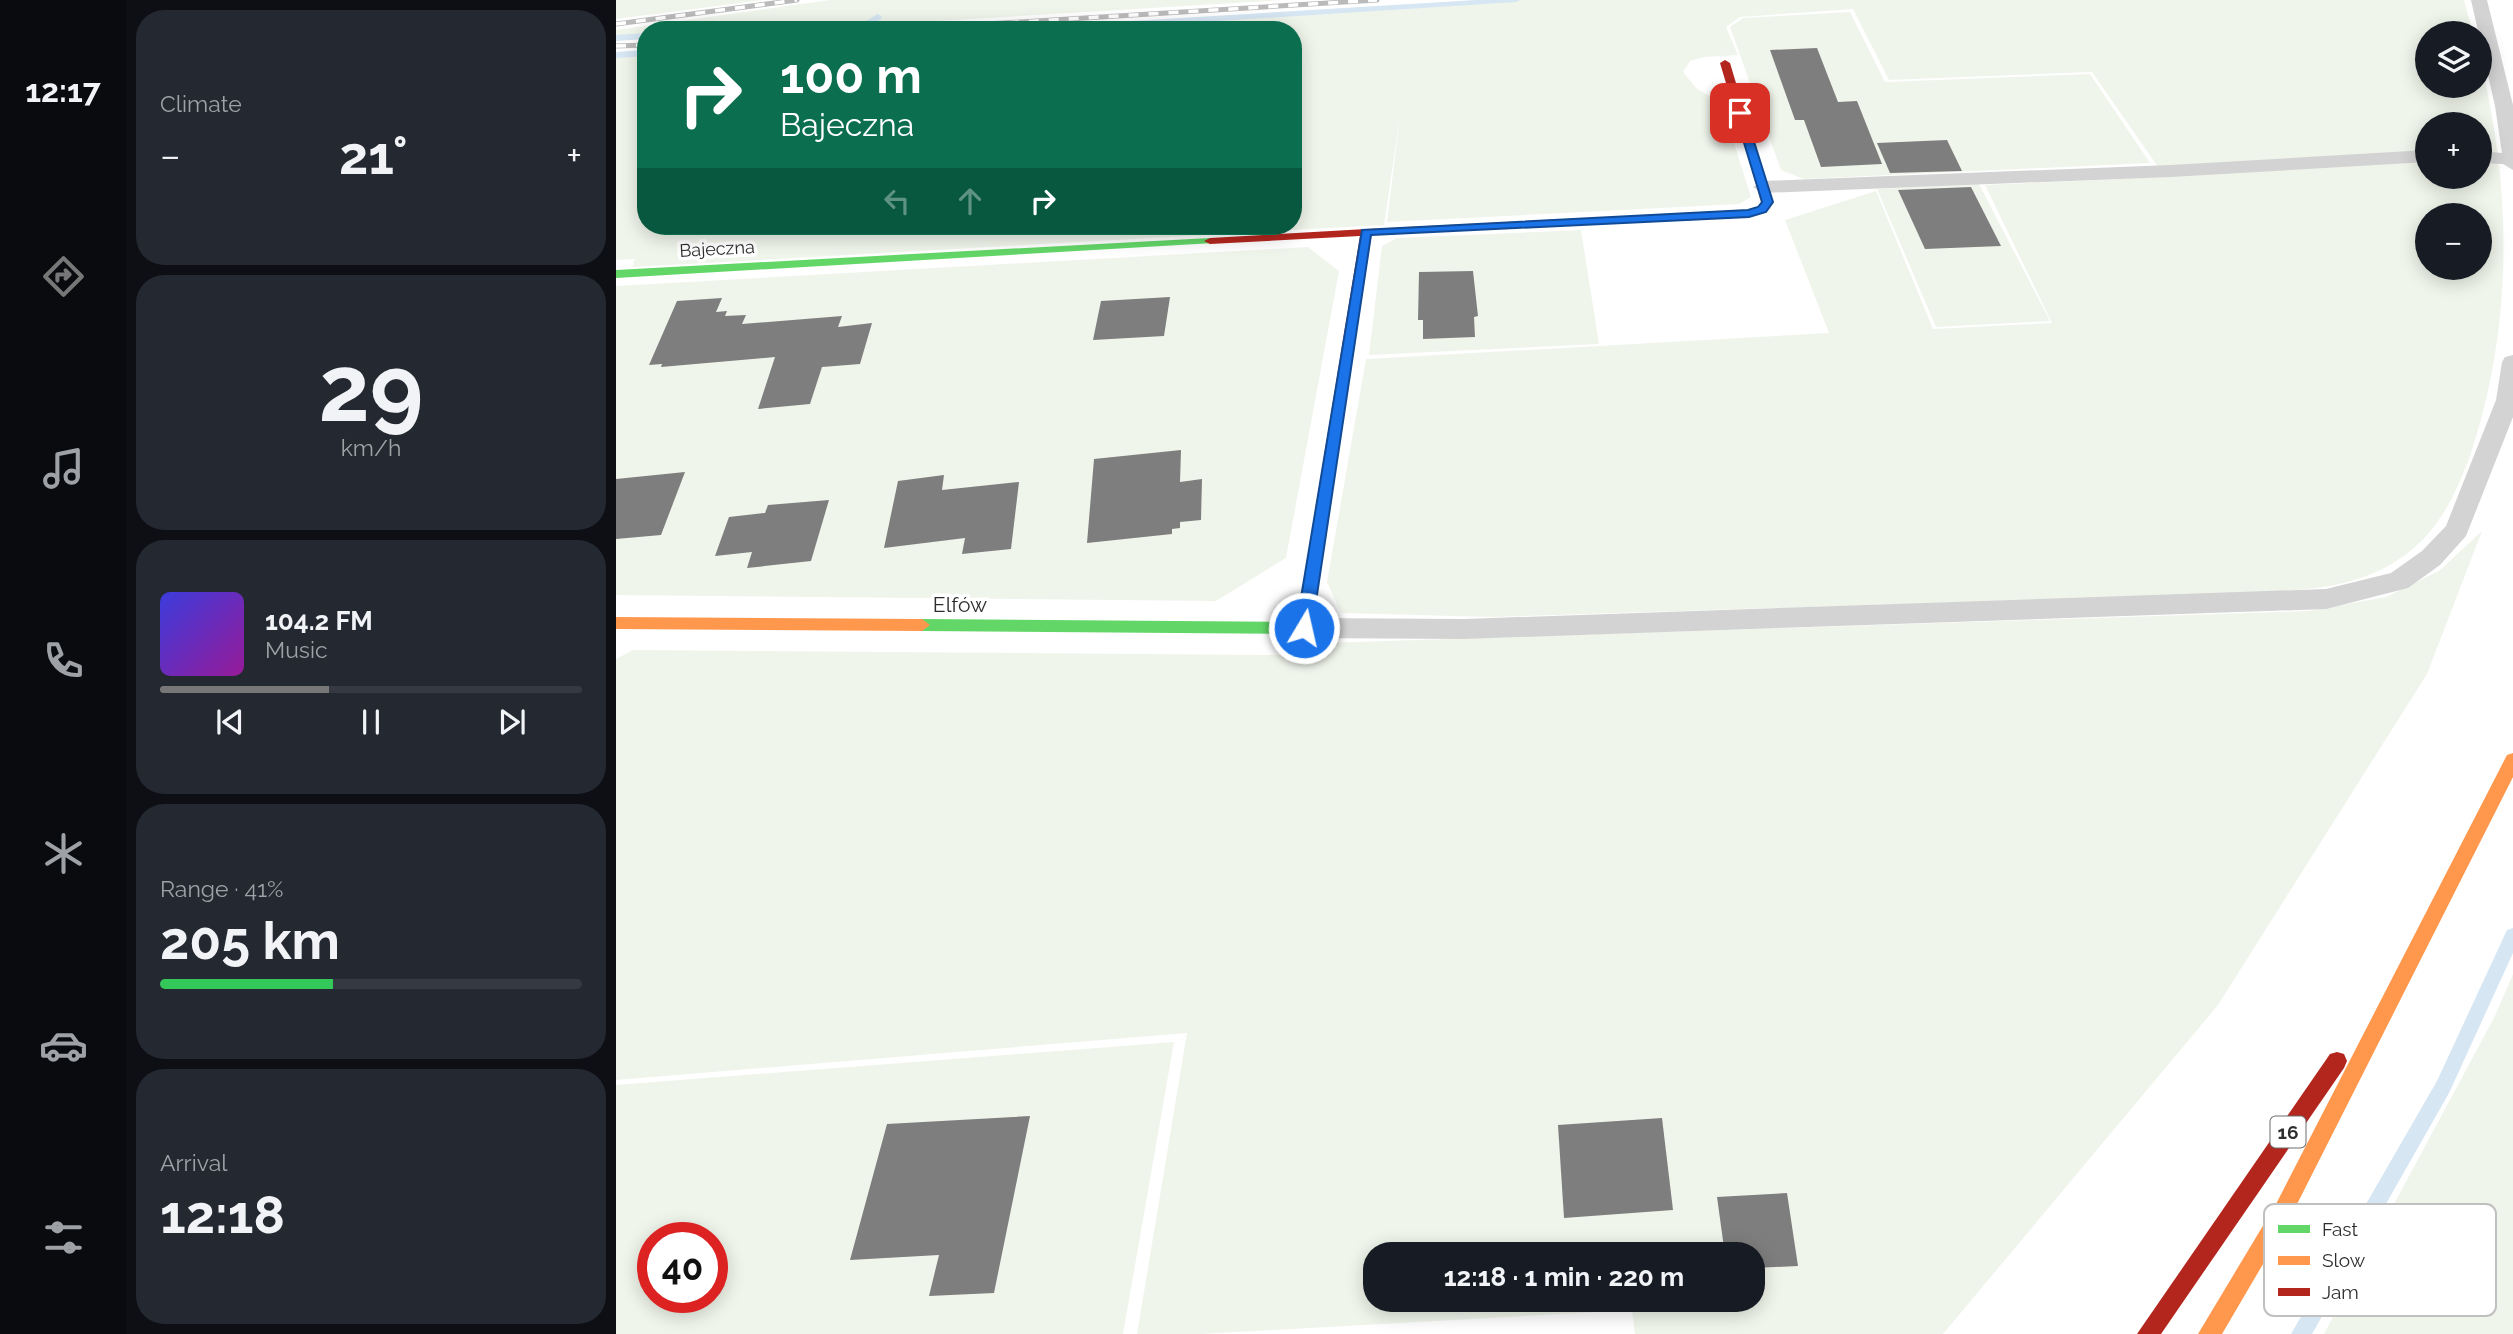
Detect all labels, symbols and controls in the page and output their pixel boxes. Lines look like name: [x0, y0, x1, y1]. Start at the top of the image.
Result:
map controls: [2415, 21, 2492, 280]
button: layers: [2415, 21, 2492, 98]
text: 100 m: [780, 47, 922, 104]
icon: right: [665, 49, 756, 140]
text: 12:17: [25, 72, 101, 109]
pin: [1710, 83, 1770, 143]
text: Climate: [160, 90, 242, 117]
icon: arrive: [1721, 94, 1759, 132]
text: Bajeczna: [780, 106, 914, 143]
button: +: [2415, 112, 2492, 189]
text: 21°: [339, 125, 408, 186]
text: −: [160, 133, 180, 178]
text: +: [566, 133, 582, 178]
icon: left: [878, 182, 916, 220]
icon: ahead: [951, 182, 989, 220]
icon: right: [1024, 182, 1062, 220]
button: −: [2415, 203, 2492, 280]
street label: Bajeczna: [679, 236, 755, 261]
icon: directions: [39, 252, 88, 301]
text: 29: [319, 335, 423, 442]
text: km/h: [341, 434, 401, 461]
icon: music: [39, 444, 88, 493]
position arrow: [1267, 591, 1341, 665]
street label: Elfów: [933, 592, 987, 617]
text: 104.2 FM: [265, 606, 373, 636]
icon: phone: [39, 636, 88, 685]
text: Music: [265, 636, 328, 663]
icon: previous: [211, 703, 249, 741]
icon: pause: [352, 703, 390, 741]
icon: next: [493, 703, 531, 741]
icon: climate: [39, 829, 88, 878]
text: Range · 41%: [160, 875, 283, 902]
text: 205 km: [160, 910, 340, 971]
icon: car: [39, 1021, 88, 1070]
road number: 16: [2270, 1116, 2306, 1148]
text: Arrival: [160, 1149, 227, 1176]
text: 12:18: [160, 1184, 285, 1245]
legend: [2264, 1204, 2496, 1316]
icon: filters: [39, 1213, 88, 1262]
text: Fast: [2322, 1218, 2358, 1240]
speed limit sign: 40: [637, 1222, 728, 1313]
text: Slow: [2322, 1249, 2366, 1271]
text: 12:18 · 1 min · 220 m: [1444, 1262, 1684, 1292]
text: Jam: [2322, 1281, 2359, 1303]

